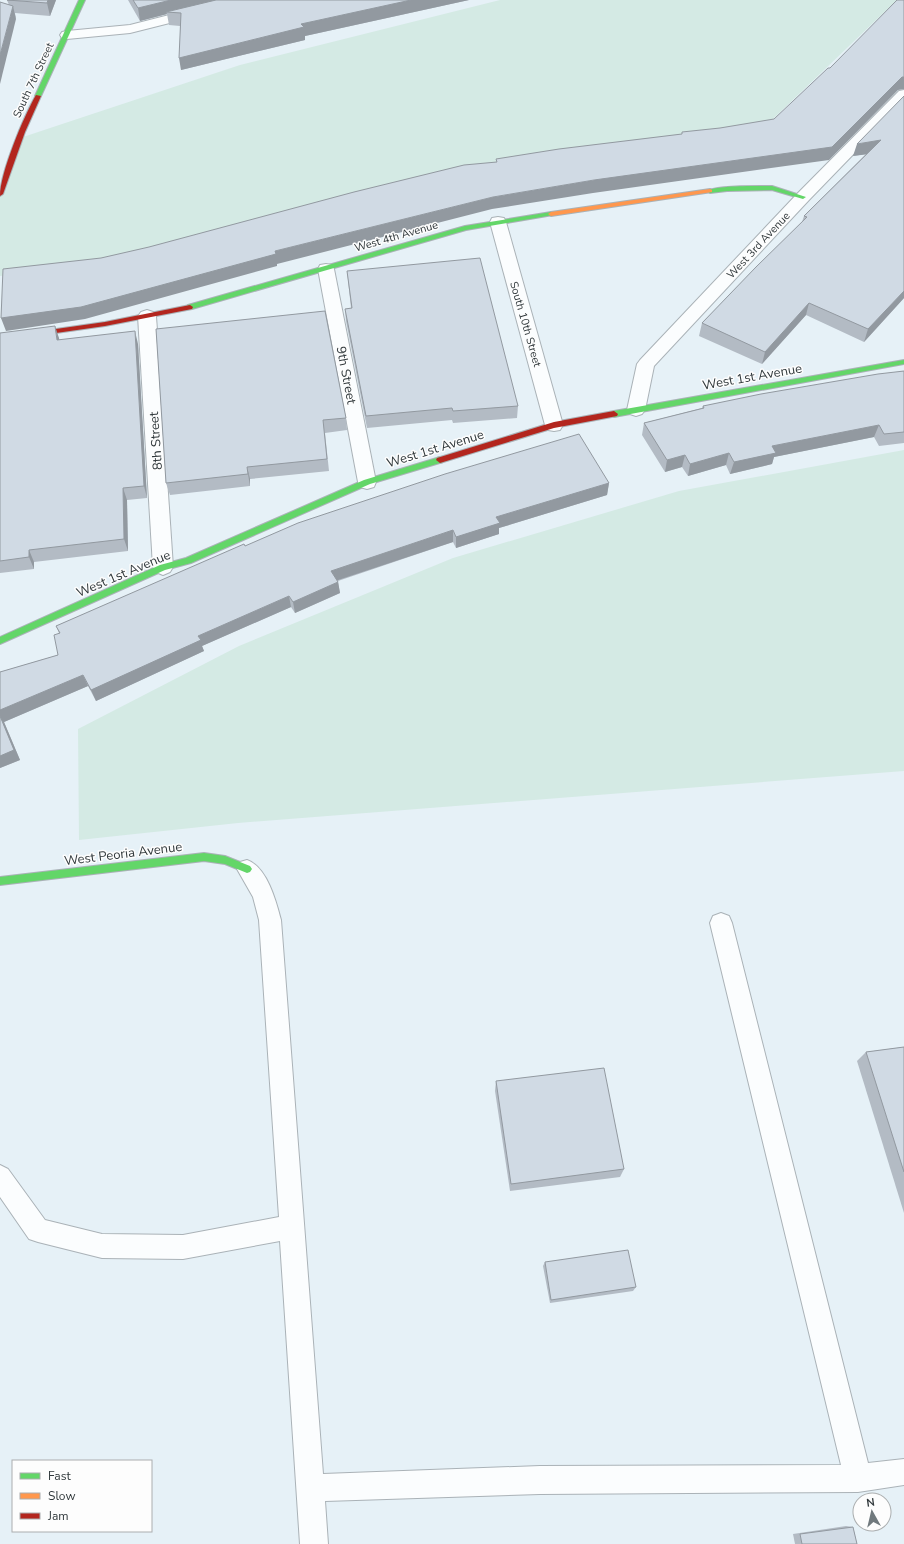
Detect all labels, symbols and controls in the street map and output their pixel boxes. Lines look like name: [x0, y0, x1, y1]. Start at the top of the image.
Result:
street label: South 7th Street: [9, 40, 58, 120]
street label: West 3rd Avenue: [723, 209, 793, 282]
street label: West 4th Avenue: [353, 217, 440, 256]
street label: South 10th Street: [506, 280, 545, 369]
street label: 9th Street: [332, 345, 361, 406]
street label: West 1st Avenue: [701, 359, 803, 395]
street label: 8th Street: [145, 411, 167, 471]
street label: West 1st Avenue: [385, 426, 486, 472]
street label: West 1st Avenue: [74, 546, 173, 602]
street label: West Peoria Avenue: [63, 838, 183, 870]
legend: [12, 1460, 152, 1532]
text: Fast: [48, 1468, 71, 1484]
text: Slow: [48, 1488, 76, 1504]
north arrow: [852, 1492, 892, 1532]
text: N: [866, 1495, 876, 1511]
text: Jam: [47, 1508, 69, 1524]

